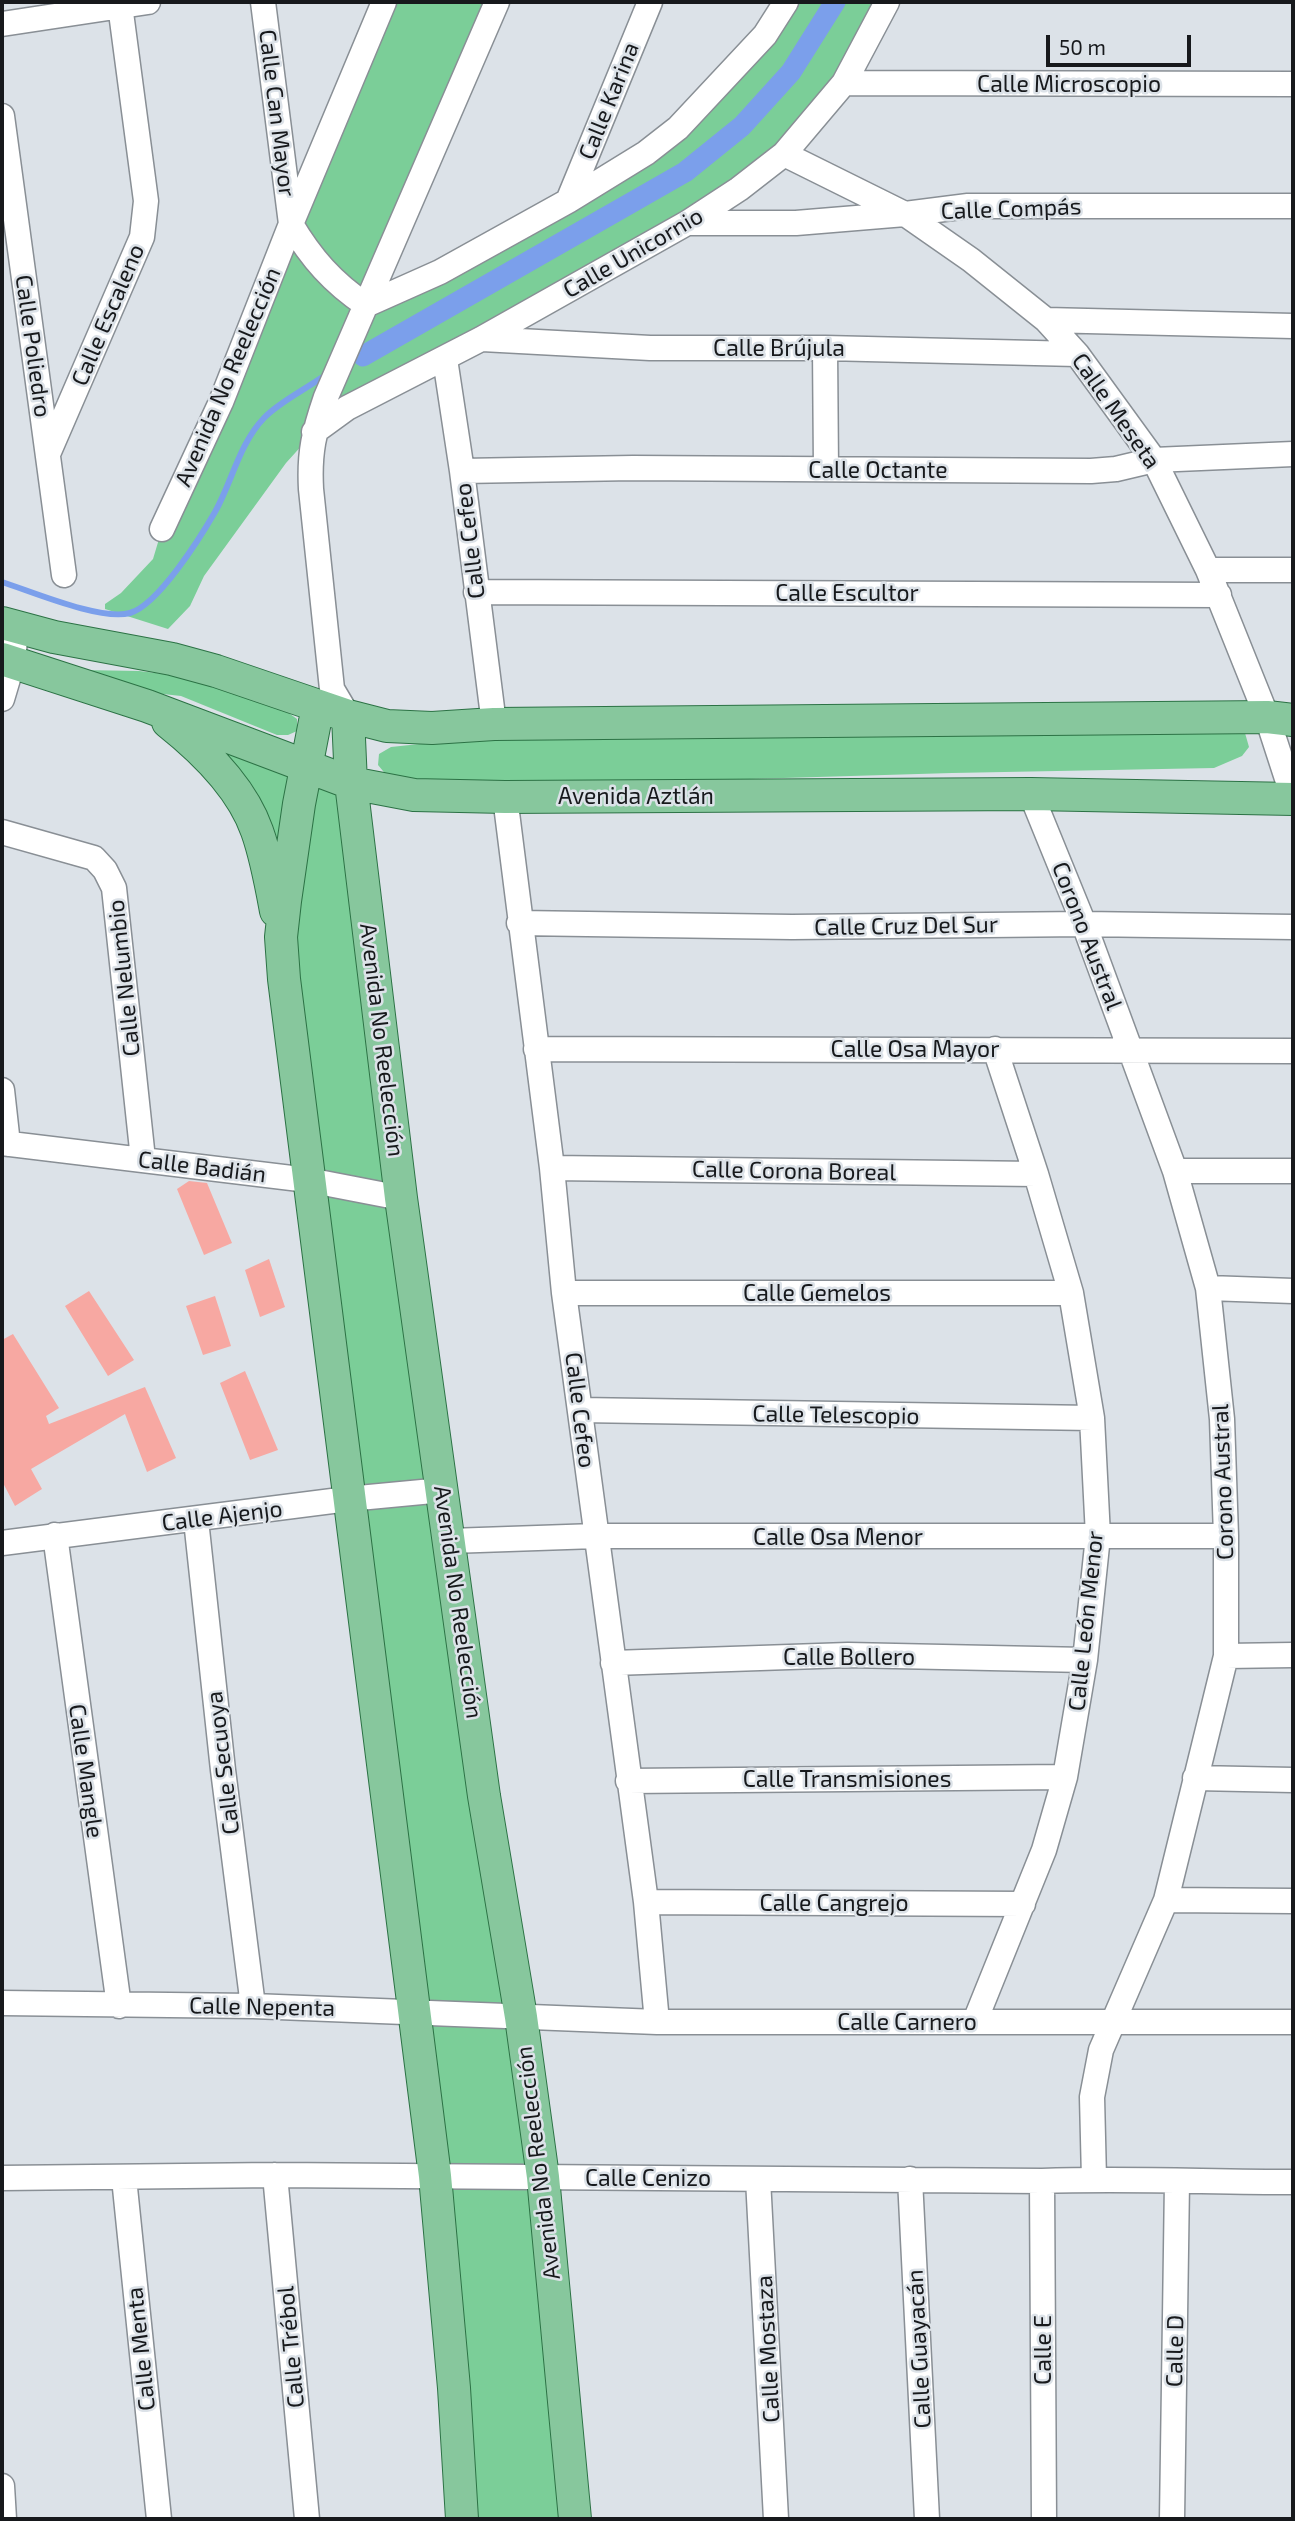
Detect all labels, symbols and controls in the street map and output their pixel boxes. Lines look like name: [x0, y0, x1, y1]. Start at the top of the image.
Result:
scale bar: [1050, 21, 1195, 65]
street label: Calle Can Mayor: [253, 28, 301, 198]
text: 50 m: [1059, 34, 1106, 59]
street label: Calle Karina: [573, 38, 645, 164]
street label: Calle Microscopio: [977, 70, 1161, 98]
street label: Calle Compás: [940, 193, 1082, 225]
street label: Calle Unicornio: [558, 202, 708, 304]
street label: Calle Escaleno: [66, 240, 150, 390]
street label: Avenida No Reelección: [169, 263, 287, 491]
street label: Calle Poliedro: [9, 273, 57, 419]
street label: Calle Brújula: [713, 334, 845, 362]
street label: Calle Meseta: [1066, 348, 1166, 474]
street label: Calle Octante: [808, 456, 948, 484]
street label: Calle Cefeo: [449, 482, 491, 600]
street label: Calle Escultor: [775, 579, 919, 607]
street label: Avenida Aztlán: [558, 782, 714, 810]
street label: Corono Austral: [1046, 858, 1128, 1014]
street label: Calle Nelumbio: [102, 898, 146, 1058]
street label: Calle Cruz Del Sur: [814, 911, 998, 941]
street label: Avenida No Reelección: [354, 922, 410, 1158]
street label: Calle Osa Mayor: [831, 1035, 999, 1063]
street label: Calle Badián: [136, 1145, 268, 1189]
street label: Calle Corona Boreal: [692, 1155, 896, 1187]
street label: Calle Gemelos: [743, 1279, 891, 1307]
street label: Calle Cefeo: [559, 1351, 601, 1469]
street label: Calle Telescopio: [752, 1400, 920, 1430]
street label: Corono Austral: [1206, 1403, 1240, 1561]
street label: Avenida No Reelección: [428, 1484, 488, 1720]
street label: Calle Ajenjo: [160, 1495, 284, 1537]
street label: Calle Osa Menor: [753, 1523, 923, 1551]
street label: Calle León Menor: [1063, 1530, 1109, 1712]
street label: Calle Bollero: [783, 1643, 915, 1671]
street label: Calle Secuoya: [201, 1690, 245, 1836]
street label: Calle Mangle: [63, 1702, 109, 1840]
street label: Calle Transmisiones: [743, 1765, 951, 1793]
street label: Calle Cangrejo: [760, 1889, 908, 1917]
street label: Calle Nepenta: [189, 1992, 335, 2022]
street label: Calle Carnero: [837, 2008, 977, 2036]
street label: Avenida No Reelección: [510, 2045, 566, 2281]
street label: Calle Cenizo: [585, 2164, 711, 2192]
street label: Calle Guayacán: [901, 2269, 937, 2429]
street label: Calle Mostaza: [750, 2275, 786, 2423]
street label: Calle Trébol: [272, 2285, 310, 2409]
street label: Calle Menta: [121, 2286, 161, 2412]
street label: Calle E: [1029, 2315, 1057, 2385]
street label: Calle D: [1161, 2315, 1189, 2387]

